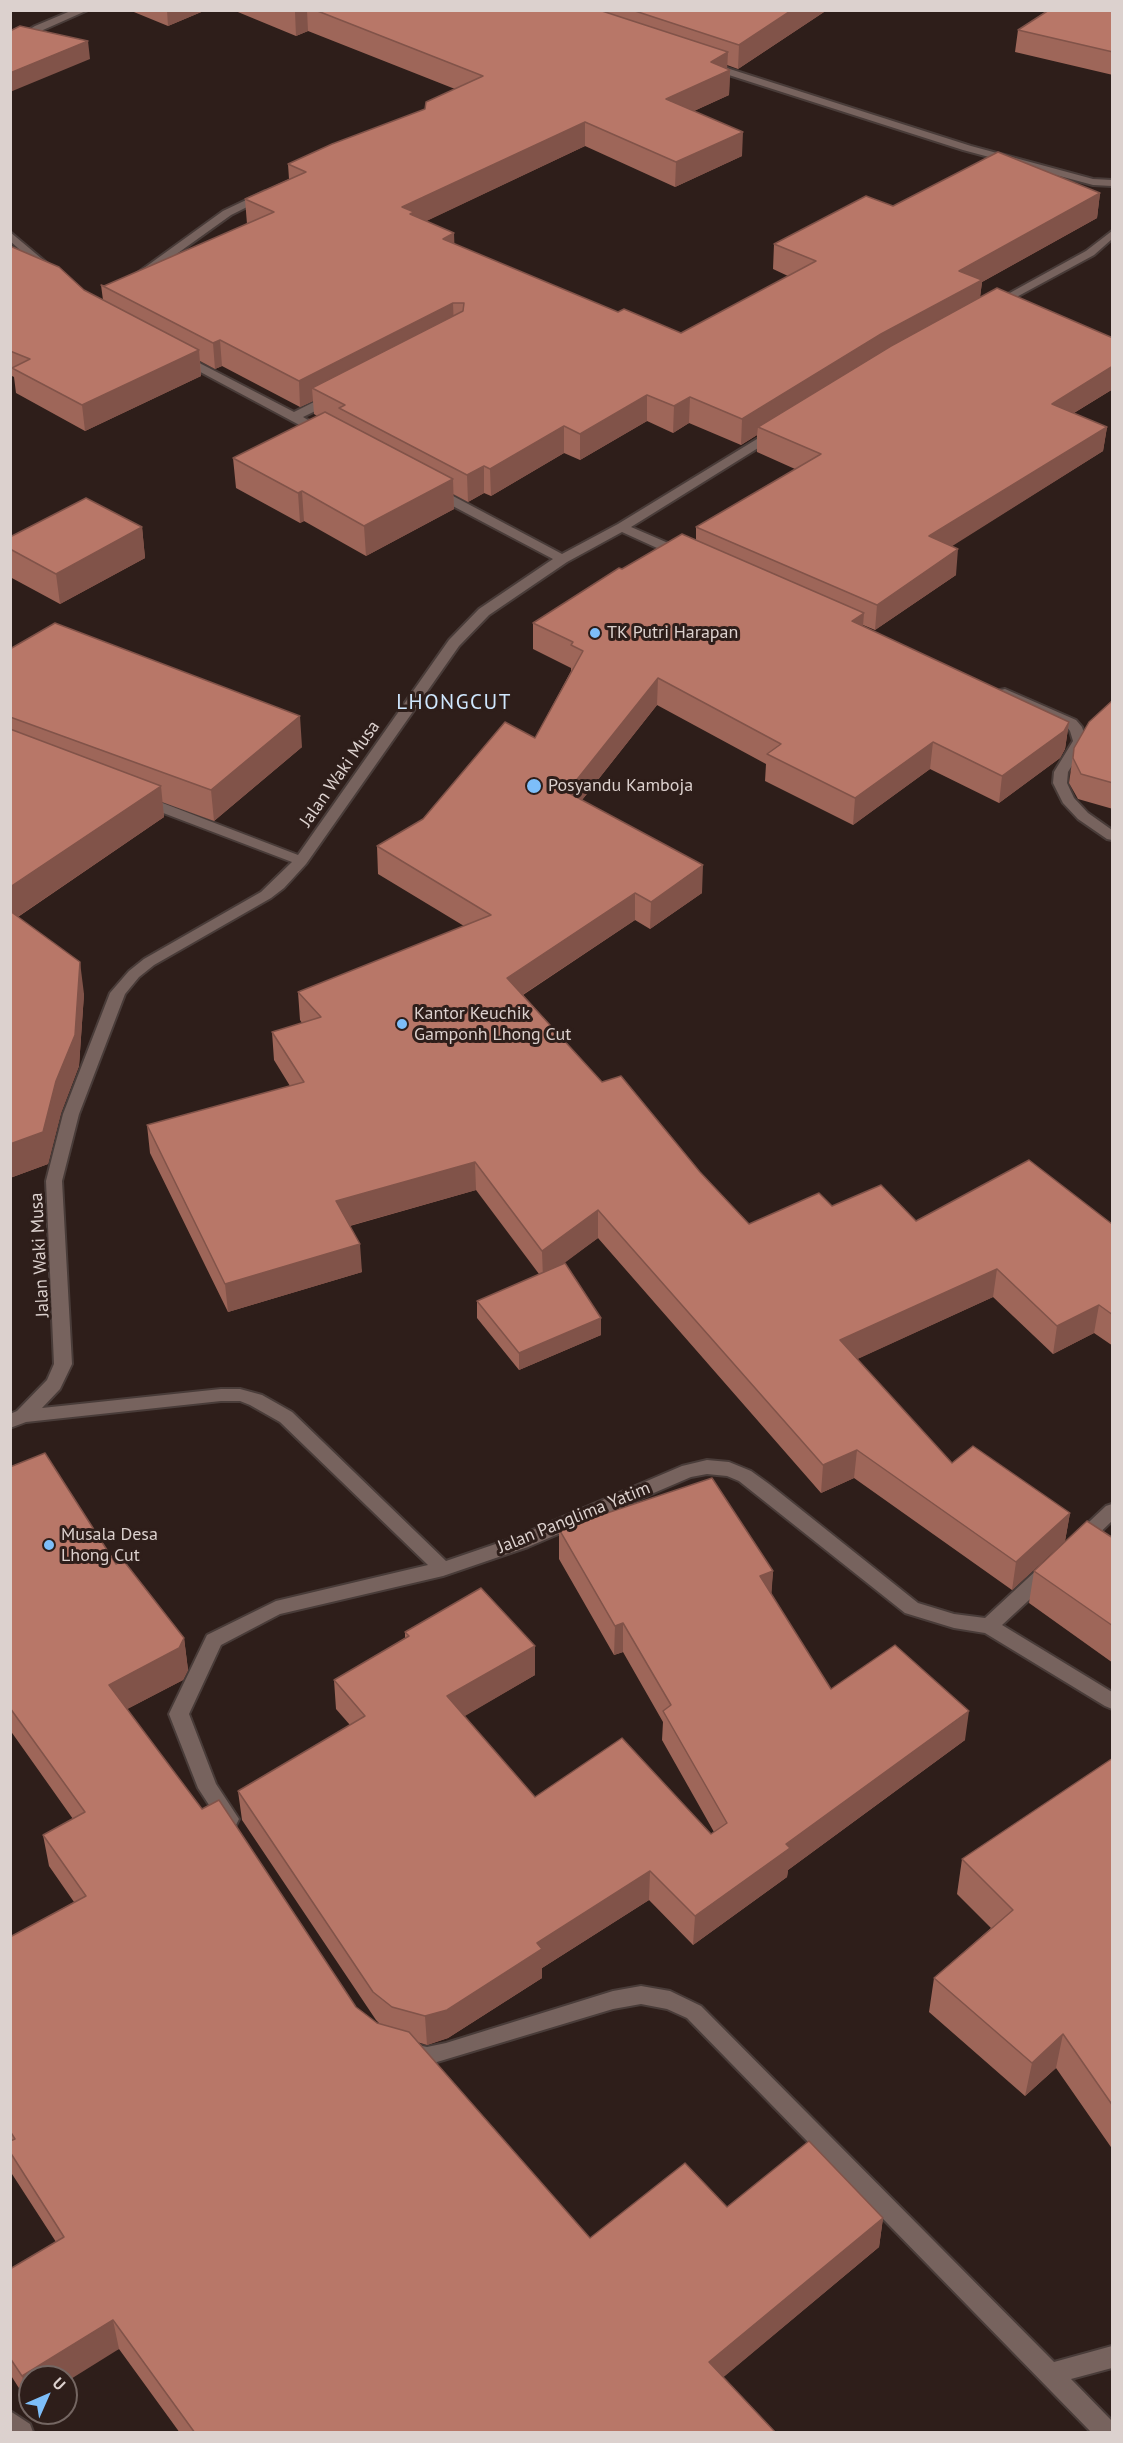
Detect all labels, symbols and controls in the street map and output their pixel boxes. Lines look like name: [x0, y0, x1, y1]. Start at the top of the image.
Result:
place label: TK Putri Harapan: [607, 622, 738, 644]
marker: TK Putri Harapan: [588, 626, 602, 640]
district label: LHONGCUT: [396, 690, 512, 716]
street label: Jalan Waki Musa: [295, 717, 385, 831]
place label: Posyandu Kamboja: [548, 775, 693, 797]
marker: Posyandu Kamboja: [525, 777, 543, 795]
place label: Kantor Keuchik Gamponh Lhong Cut: [414, 1003, 571, 1046]
marker: Kantor Keuchik Gamponh Lhong Cut: [395, 1017, 409, 1031]
street label: Jalan Waki Musa: [26, 1192, 54, 1318]
street label: Jalan Panglima Yatim: [495, 1478, 653, 1558]
place label: Musala Desa Lhong Cut: [61, 1524, 158, 1567]
marker: Musala Desa Lhong Cut: [42, 1538, 56, 1552]
north arrow: [18, 2365, 78, 2425]
text: U: [49, 2373, 70, 2394]

